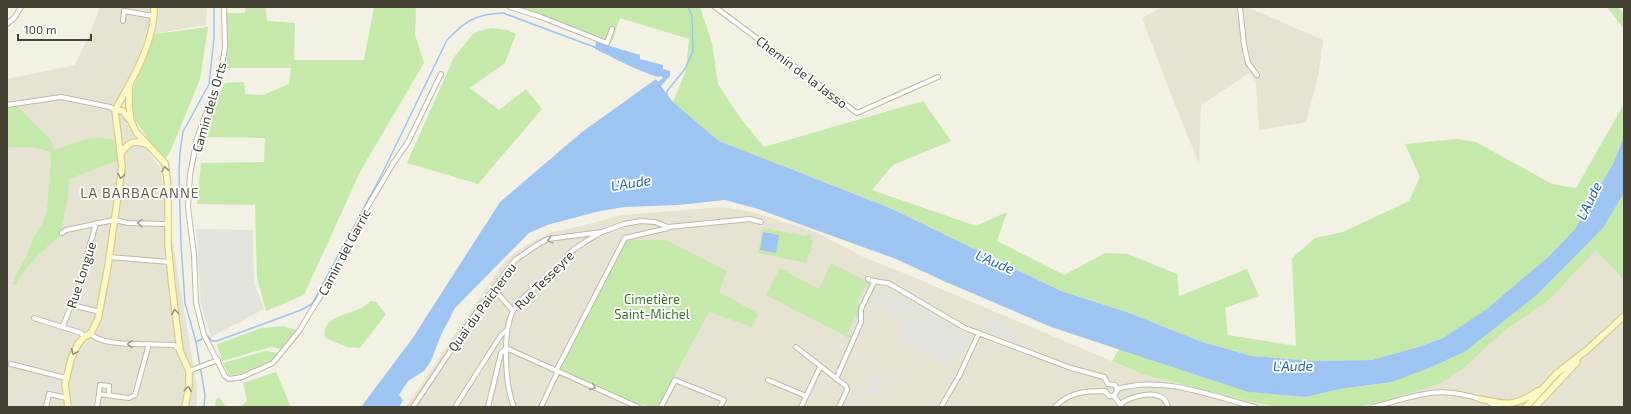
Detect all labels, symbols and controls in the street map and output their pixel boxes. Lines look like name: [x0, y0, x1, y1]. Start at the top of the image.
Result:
scale bar: [18, 16, 91, 42]
text: 100 m: [24, 22, 56, 36]
street label: Chemin de la Jasso: [753, 32, 851, 112]
street label: Camin dels Orts: [189, 60, 229, 154]
one-way arrow: [161, 166, 170, 172]
water label: L'Aude: [610, 171, 653, 194]
one-way arrow: [117, 173, 125, 180]
water label: L'Aude: [1572, 178, 1605, 223]
district label: LA BARBACANNE: [80, 184, 200, 201]
street label: Camin del Garric: [314, 206, 374, 298]
one-way arrow: [137, 219, 143, 228]
one-way arrow: [547, 235, 553, 243]
street label: Rue Longue: [63, 240, 99, 310]
water label: L'Aude: [973, 246, 1018, 277]
street label: Rue Tesseyre: [511, 247, 577, 313]
street label: Quai du Paicherou: [444, 259, 520, 355]
park label: Cimetière Saint-Michel: [614, 291, 690, 322]
one-way arrow: [171, 309, 180, 315]
one-way arrow: [127, 339, 133, 348]
one-way arrow: [71, 348, 79, 356]
water label: L'Aude: [1273, 357, 1314, 374]
one-way arrow: [590, 383, 597, 391]
one-way arrow: [183, 386, 192, 392]

